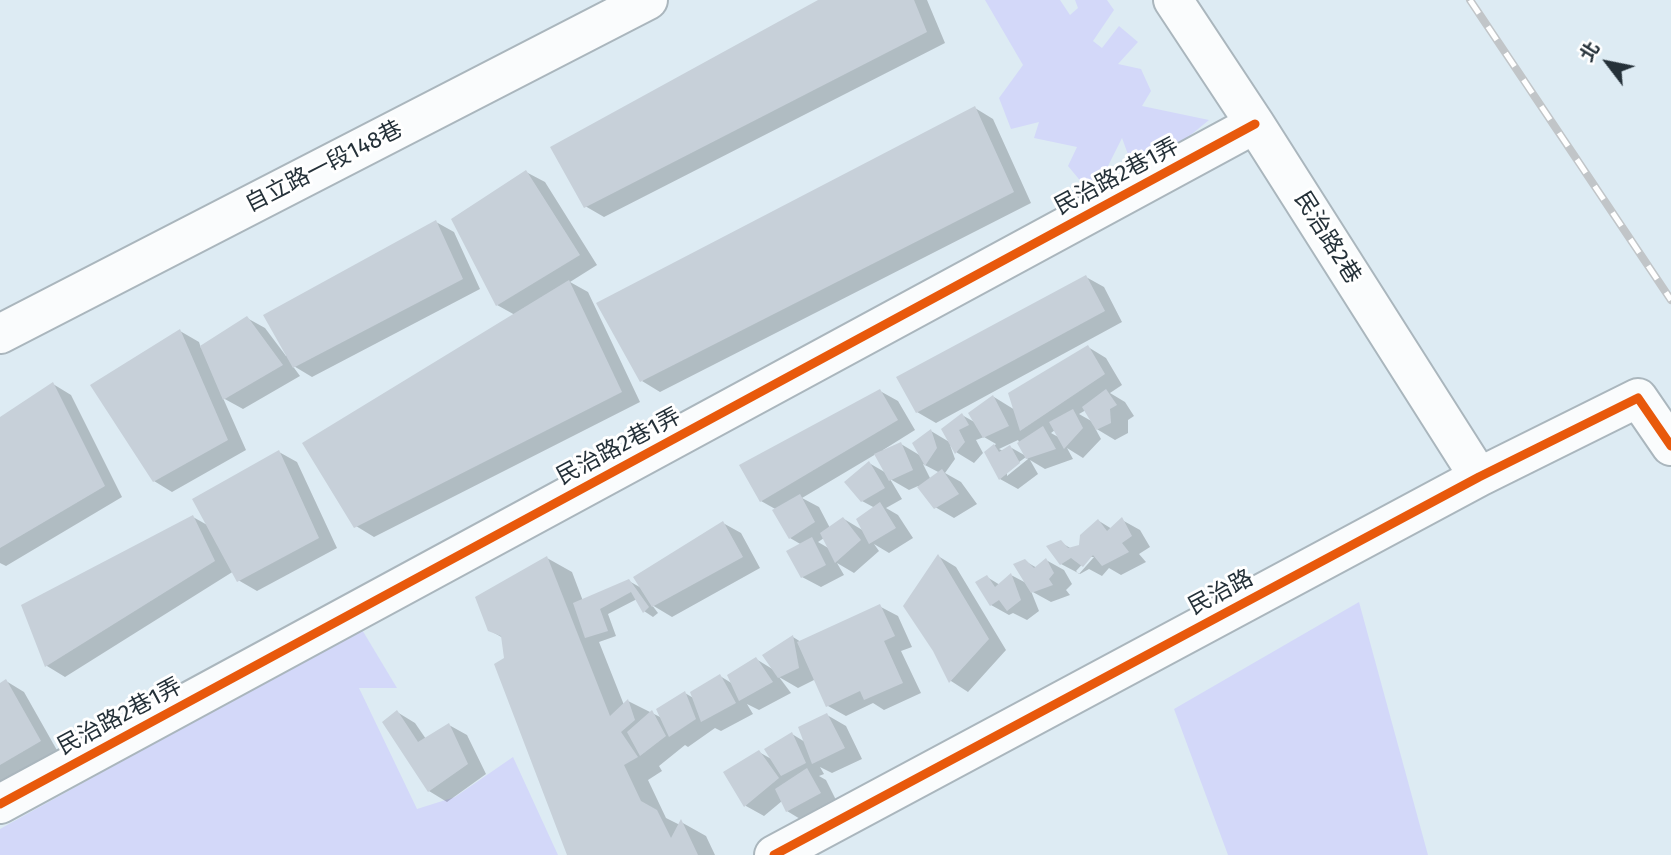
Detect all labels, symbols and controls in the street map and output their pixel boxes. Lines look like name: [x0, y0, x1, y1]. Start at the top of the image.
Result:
north arrow: [1573, 28, 1643, 98]
text: 北: [1575, 37, 1605, 66]
street label: 自立路一段148巷: [241, 115, 407, 219]
street label: 民治路2巷1弄: [1050, 133, 1184, 221]
street label: 民治路2巷: [1288, 187, 1366, 289]
street label: 民治路2巷1弄: [552, 403, 686, 491]
street label: 民治路: [1184, 565, 1258, 621]
street label: 民治路2巷1弄: [53, 673, 187, 761]

